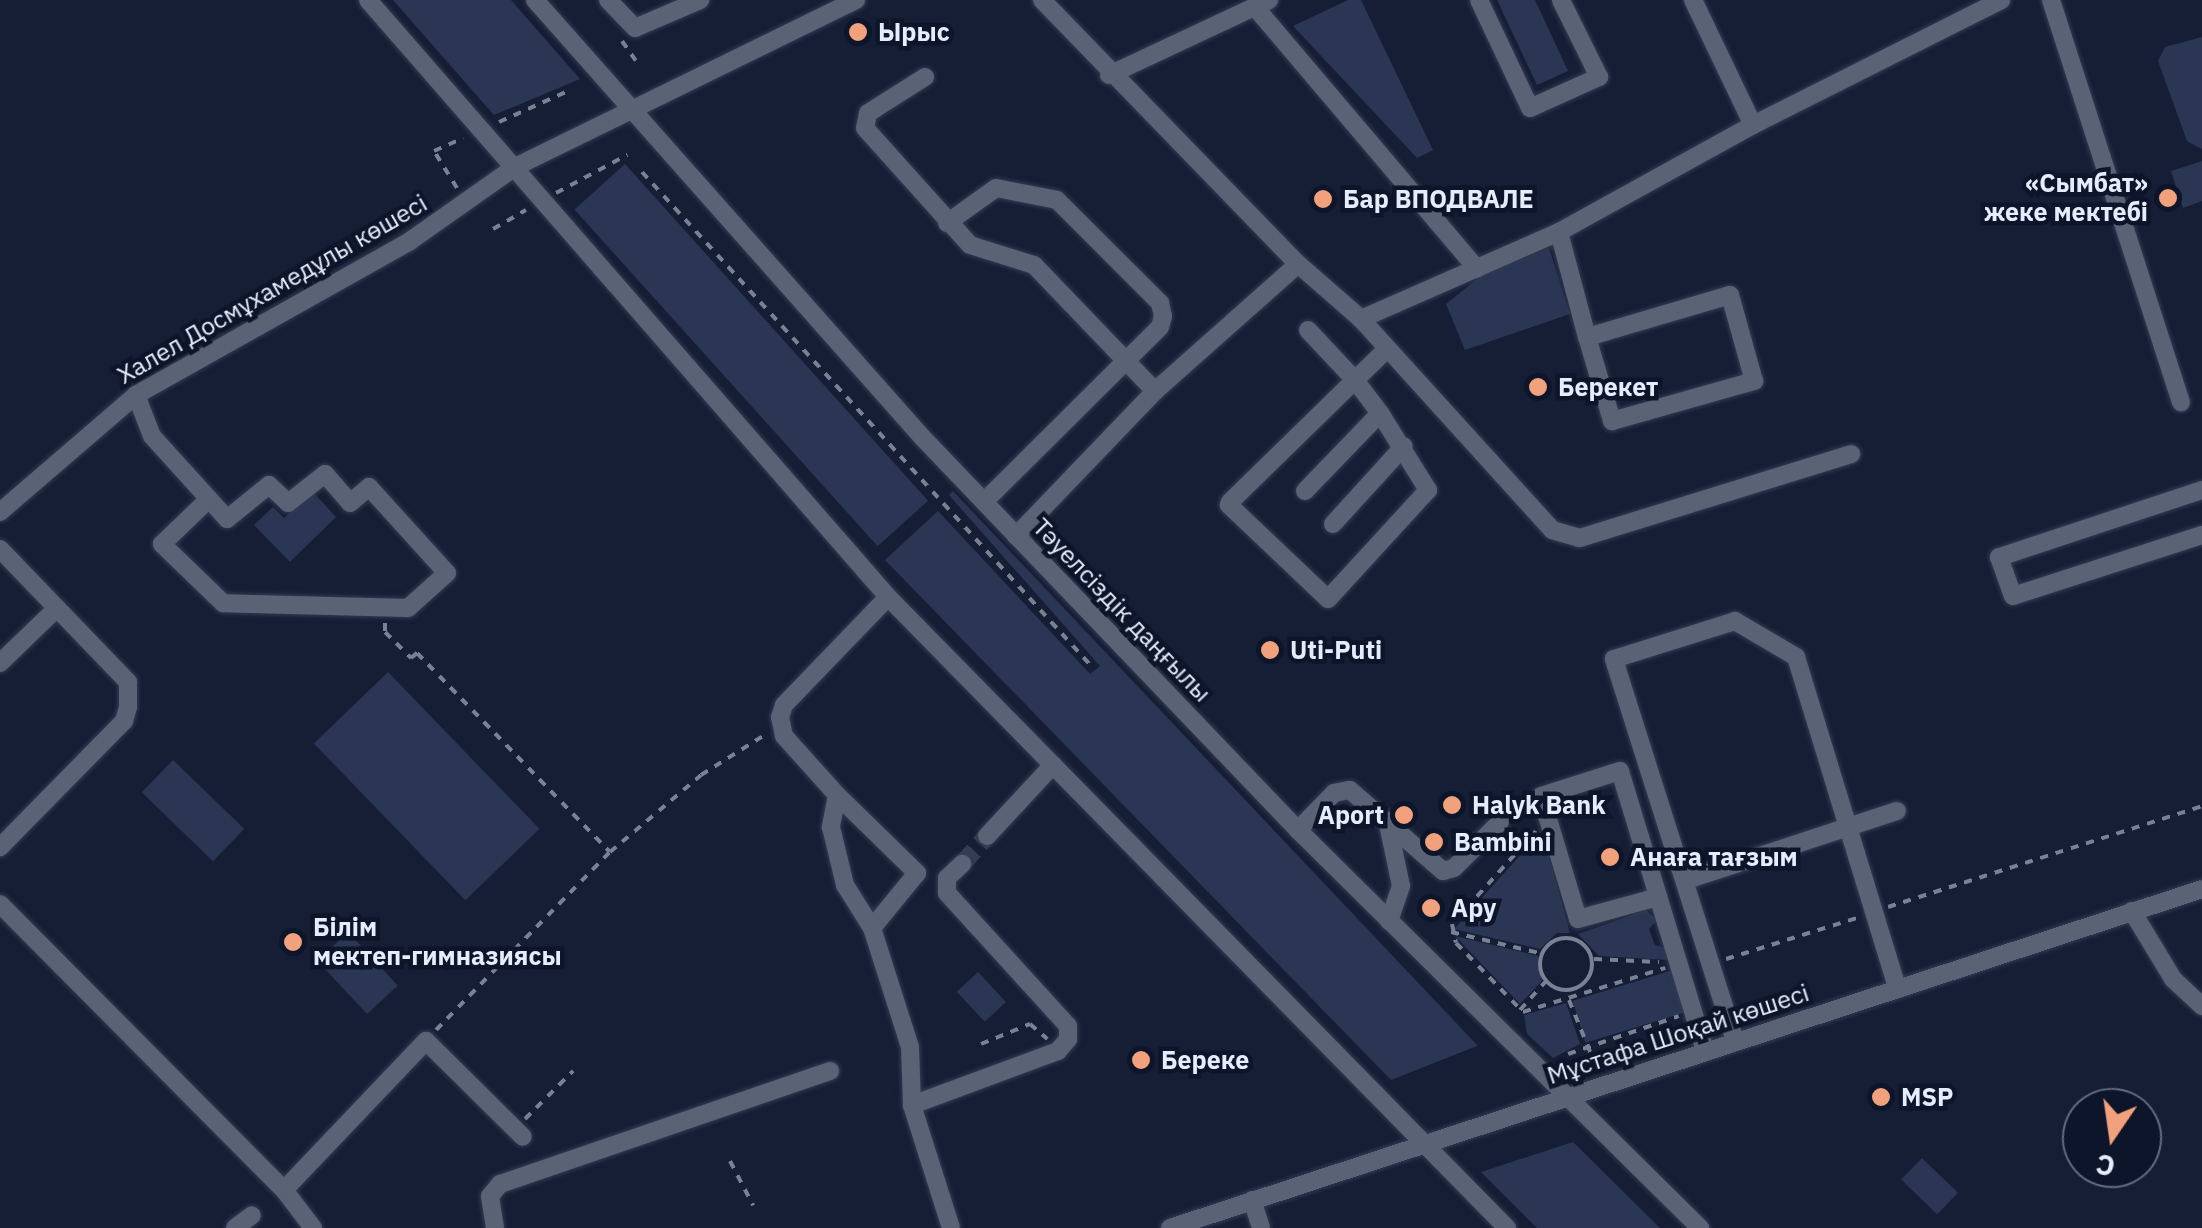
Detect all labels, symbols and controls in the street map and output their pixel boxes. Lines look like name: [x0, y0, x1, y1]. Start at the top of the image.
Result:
place label: Ырыс: [878, 17, 950, 47]
marker: Ырыс: [847, 21, 869, 43]
place label: «Сымбат» жеке мектебі: [1984, 169, 2148, 228]
place label: Бар ВПОДВАЛЕ: [1343, 184, 1534, 214]
marker: «Сымбат» жеке мектебі: [2157, 187, 2179, 209]
street label: Халел Досмұхамедұлы көшесі: [112, 188, 432, 390]
marker: Бар ВПОДВАЛЕ: [1312, 188, 1334, 210]
place label: Берекет: [1558, 372, 1658, 402]
marker: Берекет: [1527, 376, 1549, 398]
street label: Тәуелсіздік даңғылы: [1027, 512, 1217, 708]
place label: Uti-Puti: [1290, 635, 1382, 665]
marker: Uti-Puti: [1259, 639, 1281, 661]
place label: Halyk Bank: [1472, 790, 1606, 820]
marker: Halyk Bank: [1441, 794, 1463, 816]
place label: Aport: [1318, 800, 1384, 830]
marker: Aport: [1393, 804, 1415, 826]
place label: Bambini: [1454, 827, 1552, 857]
marker: Bambini: [1423, 831, 1445, 853]
place label: Анаға тағзым: [1630, 842, 1798, 872]
marker: Анаға тағзым: [1599, 846, 1621, 868]
place label: Ару: [1451, 893, 1496, 923]
marker: Ару: [1420, 897, 1442, 919]
place label: Білім мектеп-гимназиясы: [313, 913, 562, 972]
marker: Білім мектеп-гимназиясы: [282, 931, 304, 953]
street label: Мұстафа Шоқай көшесі: [1543, 977, 1813, 1091]
place label: Береке: [1161, 1045, 1249, 1075]
marker: Береке: [1130, 1049, 1152, 1071]
place label: MSP: [1901, 1082, 1953, 1112]
marker: MSP: [1870, 1086, 1892, 1108]
north arrow: [2062, 1088, 2162, 1188]
text: С: [2093, 1146, 2119, 1186]

